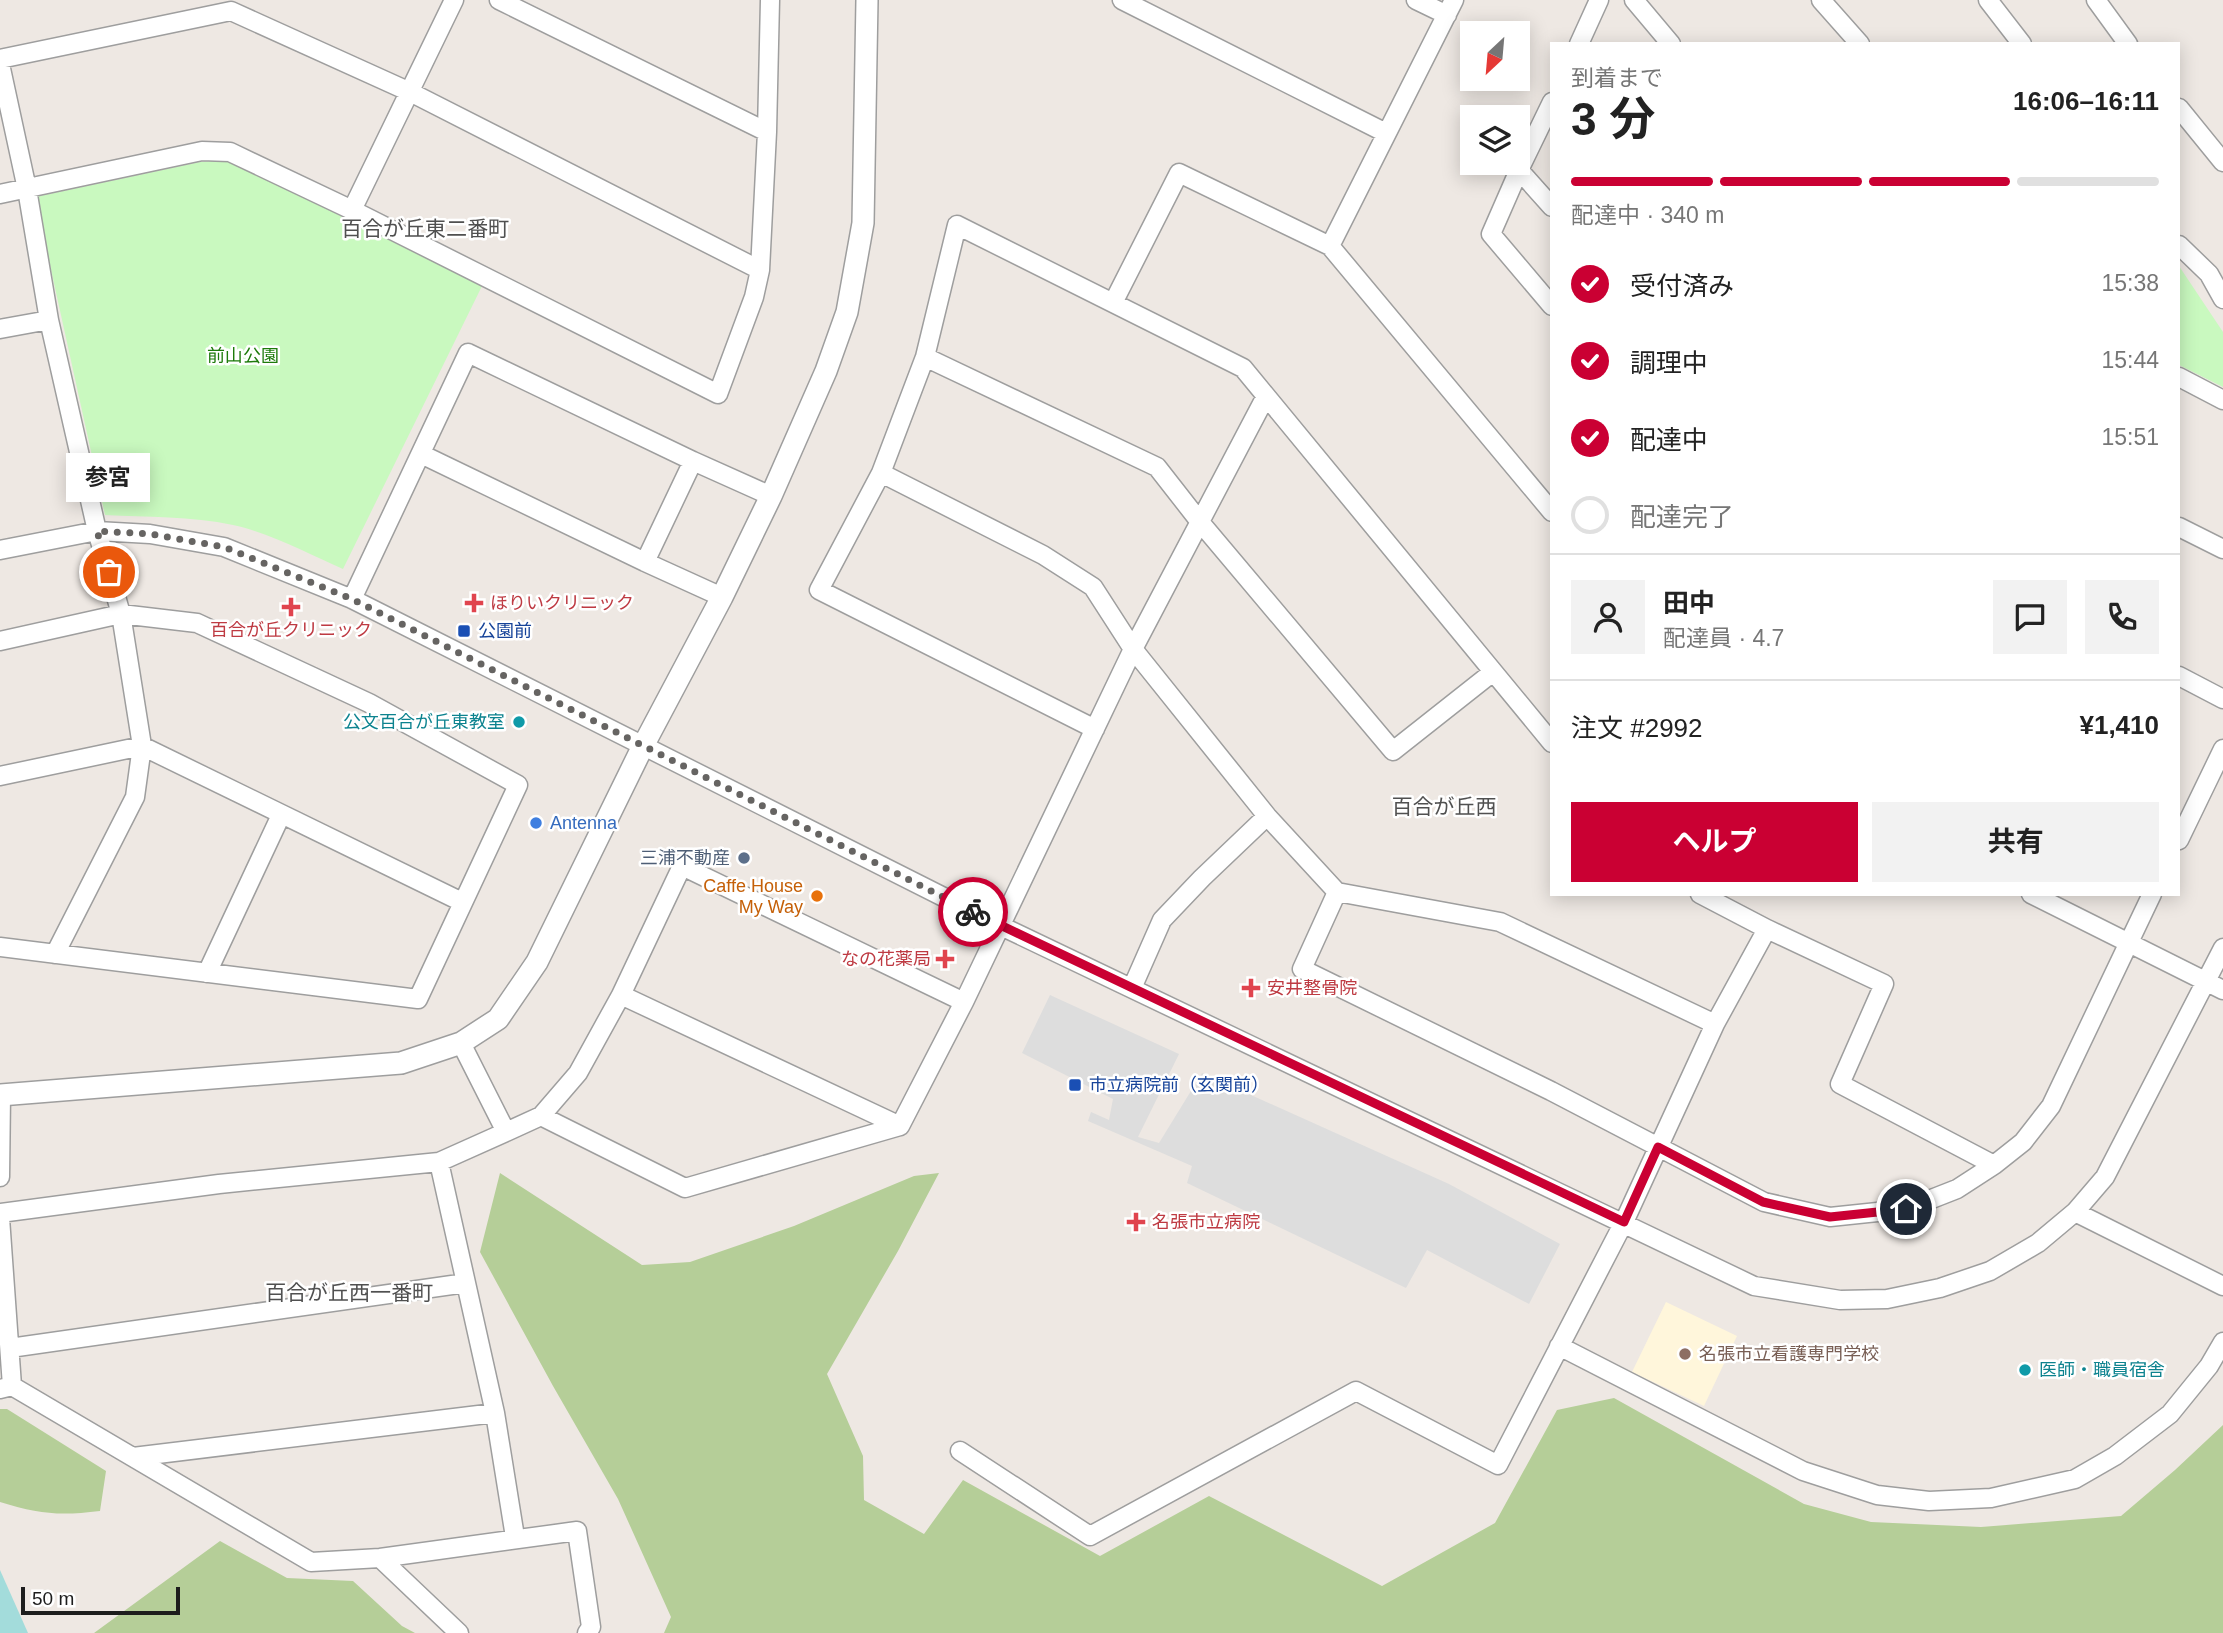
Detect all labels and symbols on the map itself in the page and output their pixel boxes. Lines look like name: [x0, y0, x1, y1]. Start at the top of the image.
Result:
north arrow: [1460, 21, 1530, 91]
district label: 百合が丘東二番町: [341, 217, 509, 240]
park label: 前山公園: [207, 346, 279, 366]
callout: 参宮: [67, 453, 151, 502]
pin: [79, 542, 139, 602]
marker: ほりいクリニック: [464, 593, 484, 613]
place label: ほりいクリニック: [490, 593, 634, 613]
marker: 百合が丘クリニック: [281, 597, 301, 617]
place label: 百合が丘クリニック: [210, 620, 372, 640]
place label: 公園前: [478, 621, 532, 641]
marker: 公園前: [456, 623, 472, 639]
place label: 公文百合が丘東教室: [343, 712, 505, 732]
marker: 公文百合が丘東教室: [511, 714, 527, 730]
district label: 百合が丘西: [1392, 795, 1497, 818]
place label: Antenna: [550, 813, 618, 833]
marker: Antenna: [528, 815, 544, 831]
place label: 三浦不動産: [640, 848, 730, 868]
marker: 三浦不動産: [736, 850, 752, 866]
place label: Caffe House My Way: [703, 876, 803, 917]
courier: [938, 877, 1008, 947]
marker: Caffe House My Way: [809, 888, 825, 904]
place label: なの花薬局: [841, 949, 931, 969]
marker: なの花薬局: [937, 951, 953, 967]
marker: 安井整骨院: [1241, 978, 1261, 998]
place label: 安井整骨院: [1267, 978, 1357, 998]
place label: 市立病院前（玄関前）: [1089, 1075, 1269, 1095]
marker: 市立病院前（玄関前）: [1067, 1077, 1083, 1093]
pin: [1876, 1179, 1936, 1239]
marker: 名張市立病院: [1126, 1212, 1146, 1232]
place label: 名張市立病院: [1152, 1212, 1260, 1232]
district label: 百合が丘西一番町: [265, 1281, 433, 1304]
place label: 名張市立看護専門学校: [1699, 1344, 1879, 1364]
marker: 名張市立看護専門学校: [1677, 1346, 1693, 1362]
place label: 医師・職員宿舎: [2039, 1360, 2165, 1380]
marker: 医師・職員宿舎: [2017, 1362, 2033, 1378]
scale bar: [21, 1584, 180, 1616]

